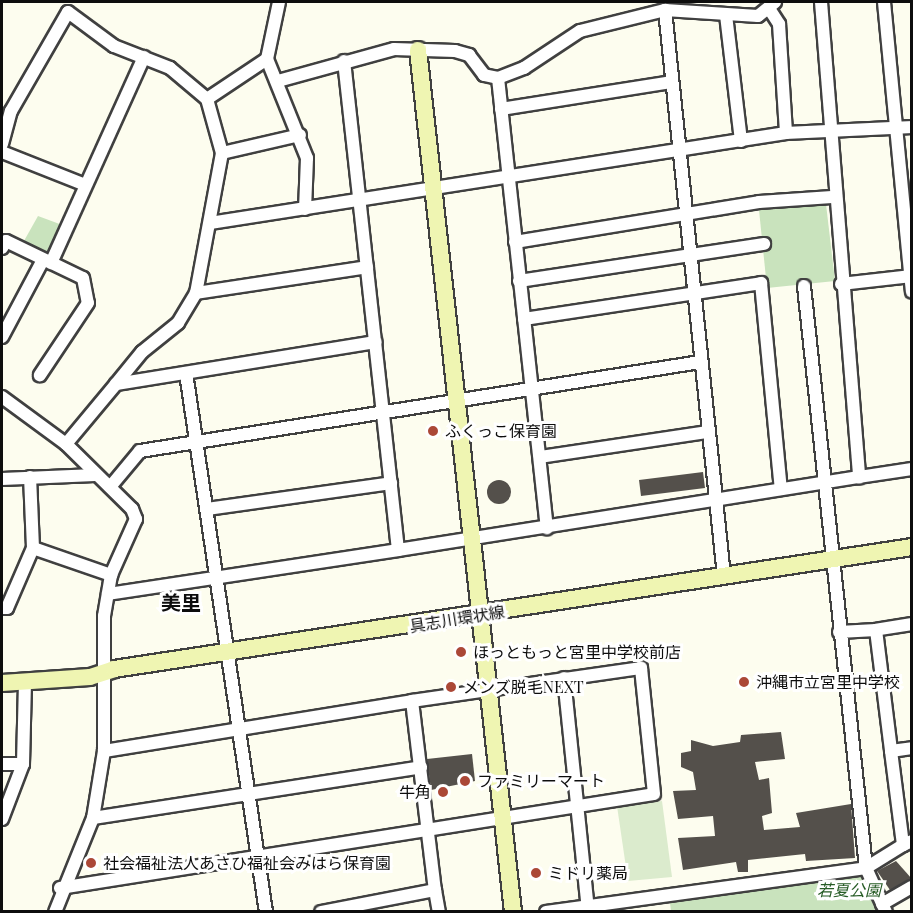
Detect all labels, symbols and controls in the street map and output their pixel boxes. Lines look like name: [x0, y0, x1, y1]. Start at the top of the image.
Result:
place label: ふくっこ保育園: [445, 421, 557, 441]
marker: ふくっこ保育園: [426, 424, 440, 438]
district label: 美里: [161, 589, 201, 613]
street label: 具志川環状線: [408, 602, 506, 636]
place label: ほっともっと宮里中学校前店: [473, 642, 681, 662]
marker: ほっともっと宮里中学校前店: [454, 645, 468, 659]
place label: 沖縄市立宮里中学校: [756, 672, 900, 692]
marker: 沖縄市立宮里中学校: [737, 675, 751, 689]
place label: メンズ脱毛NEXT: [463, 677, 584, 697]
marker: メンズ脱毛NEXT: [444, 680, 458, 694]
place label: ファミリーマート: [477, 771, 605, 791]
marker: ファミリーマート: [458, 774, 472, 788]
place label: 牛角: [399, 782, 431, 802]
marker: 牛角: [436, 785, 450, 799]
place label: 社会福祉法人あさひ福祉会みはら保育園: [103, 853, 391, 873]
marker: 社会福祉法人あさひ福祉会みはら保育園: [84, 856, 98, 870]
place label: ミドリ薬局: [548, 863, 628, 883]
marker: ミドリ薬局: [529, 866, 543, 880]
park label: 若夏公園: [817, 880, 881, 900]

